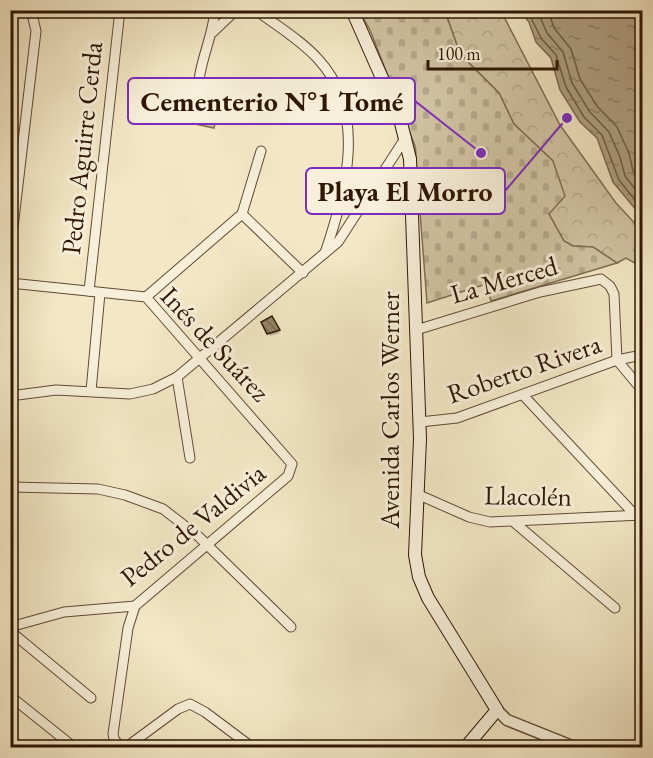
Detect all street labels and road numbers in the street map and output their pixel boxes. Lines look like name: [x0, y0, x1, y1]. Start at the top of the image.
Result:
street label: Pedro Aguirre Cerda: [53, 40, 110, 256]
street label: La Merced: [446, 247, 562, 311]
street label: Inés de Suárez: [153, 279, 278, 409]
street label: Avenida Carlos Werner: [372, 291, 407, 530]
street label: Roberto Rivera: [442, 326, 606, 411]
street label: Pedro de Valdivia: [113, 455, 273, 594]
street label: Llacolén: [484, 477, 572, 514]

